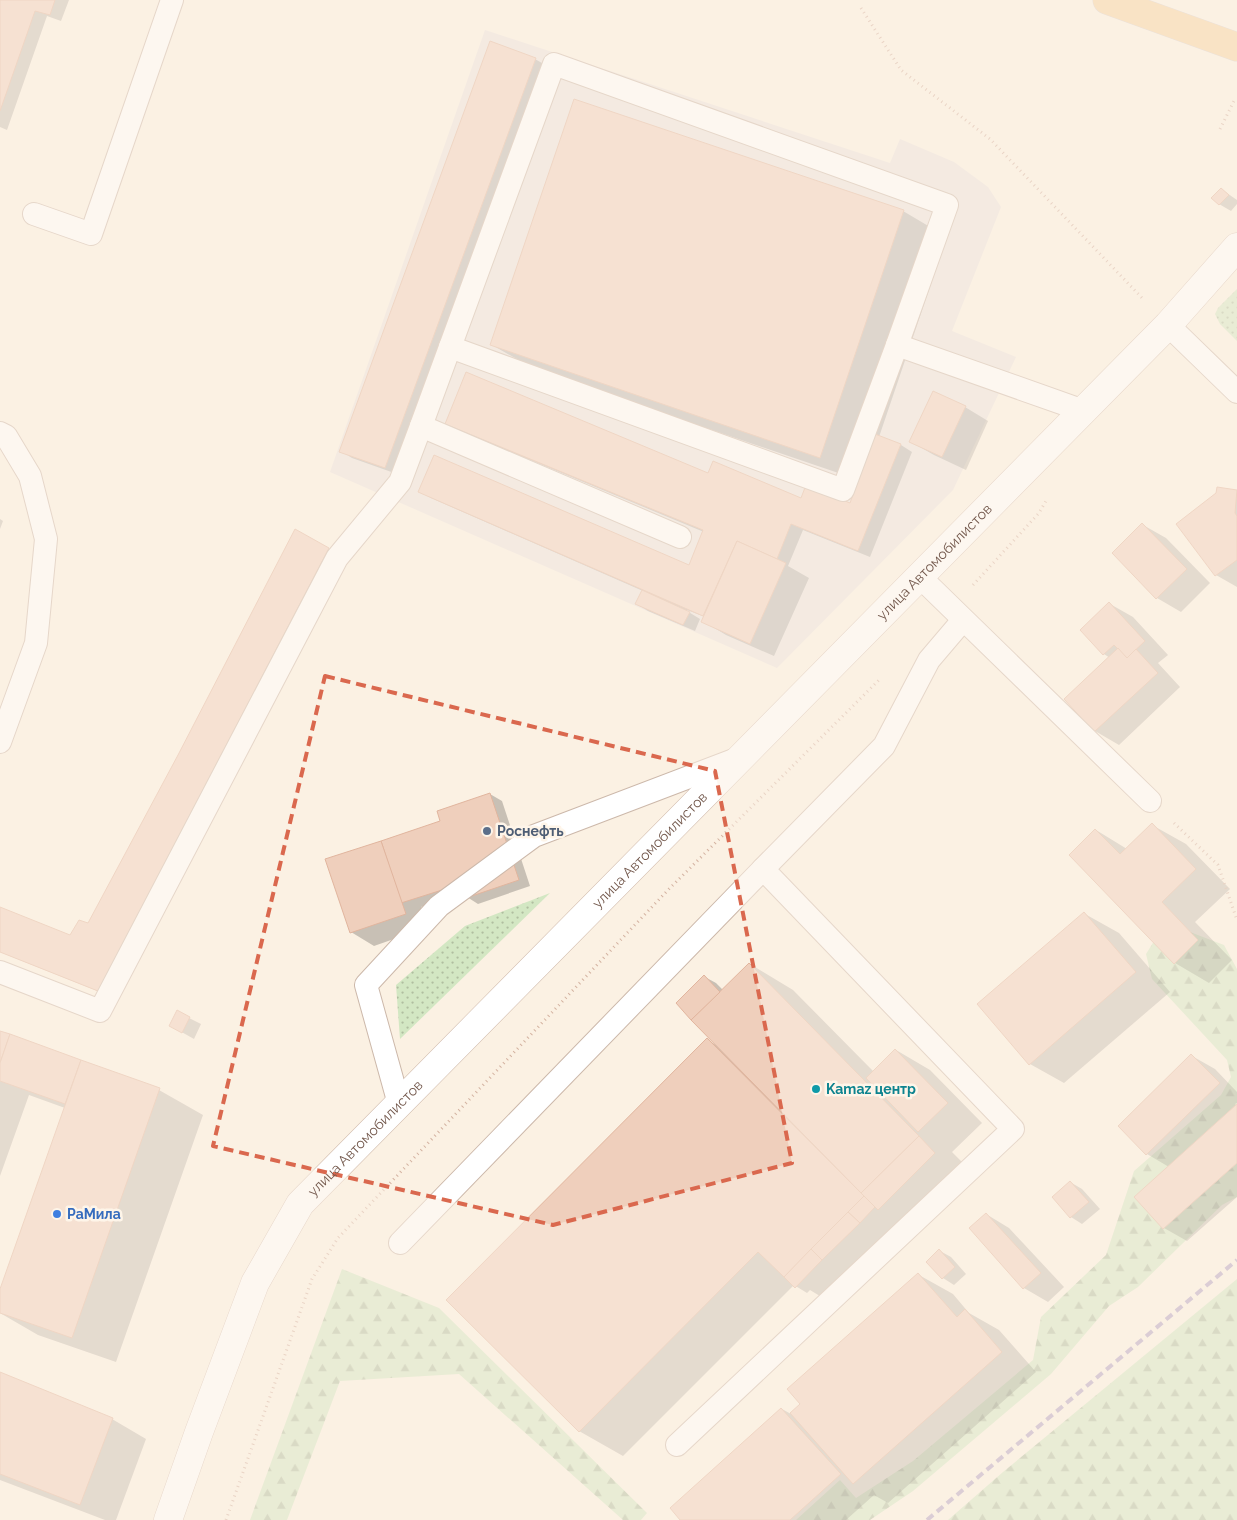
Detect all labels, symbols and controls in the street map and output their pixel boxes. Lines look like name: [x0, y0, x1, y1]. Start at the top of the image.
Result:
street label: улица Автомобилистов: [874, 501, 995, 623]
street label: улица Автомобилистов: [589, 789, 710, 911]
place label: Роснефть: [497, 823, 564, 839]
marker: Роснефть: [481, 825, 493, 837]
street label: улица Автомобилистов: [304, 1077, 426, 1199]
place label: Kamaz центр: [826, 1081, 916, 1097]
marker: Kamaz центр: [810, 1083, 822, 1095]
place label: РаМила: [67, 1206, 121, 1222]
marker: РаМила: [51, 1208, 63, 1220]

